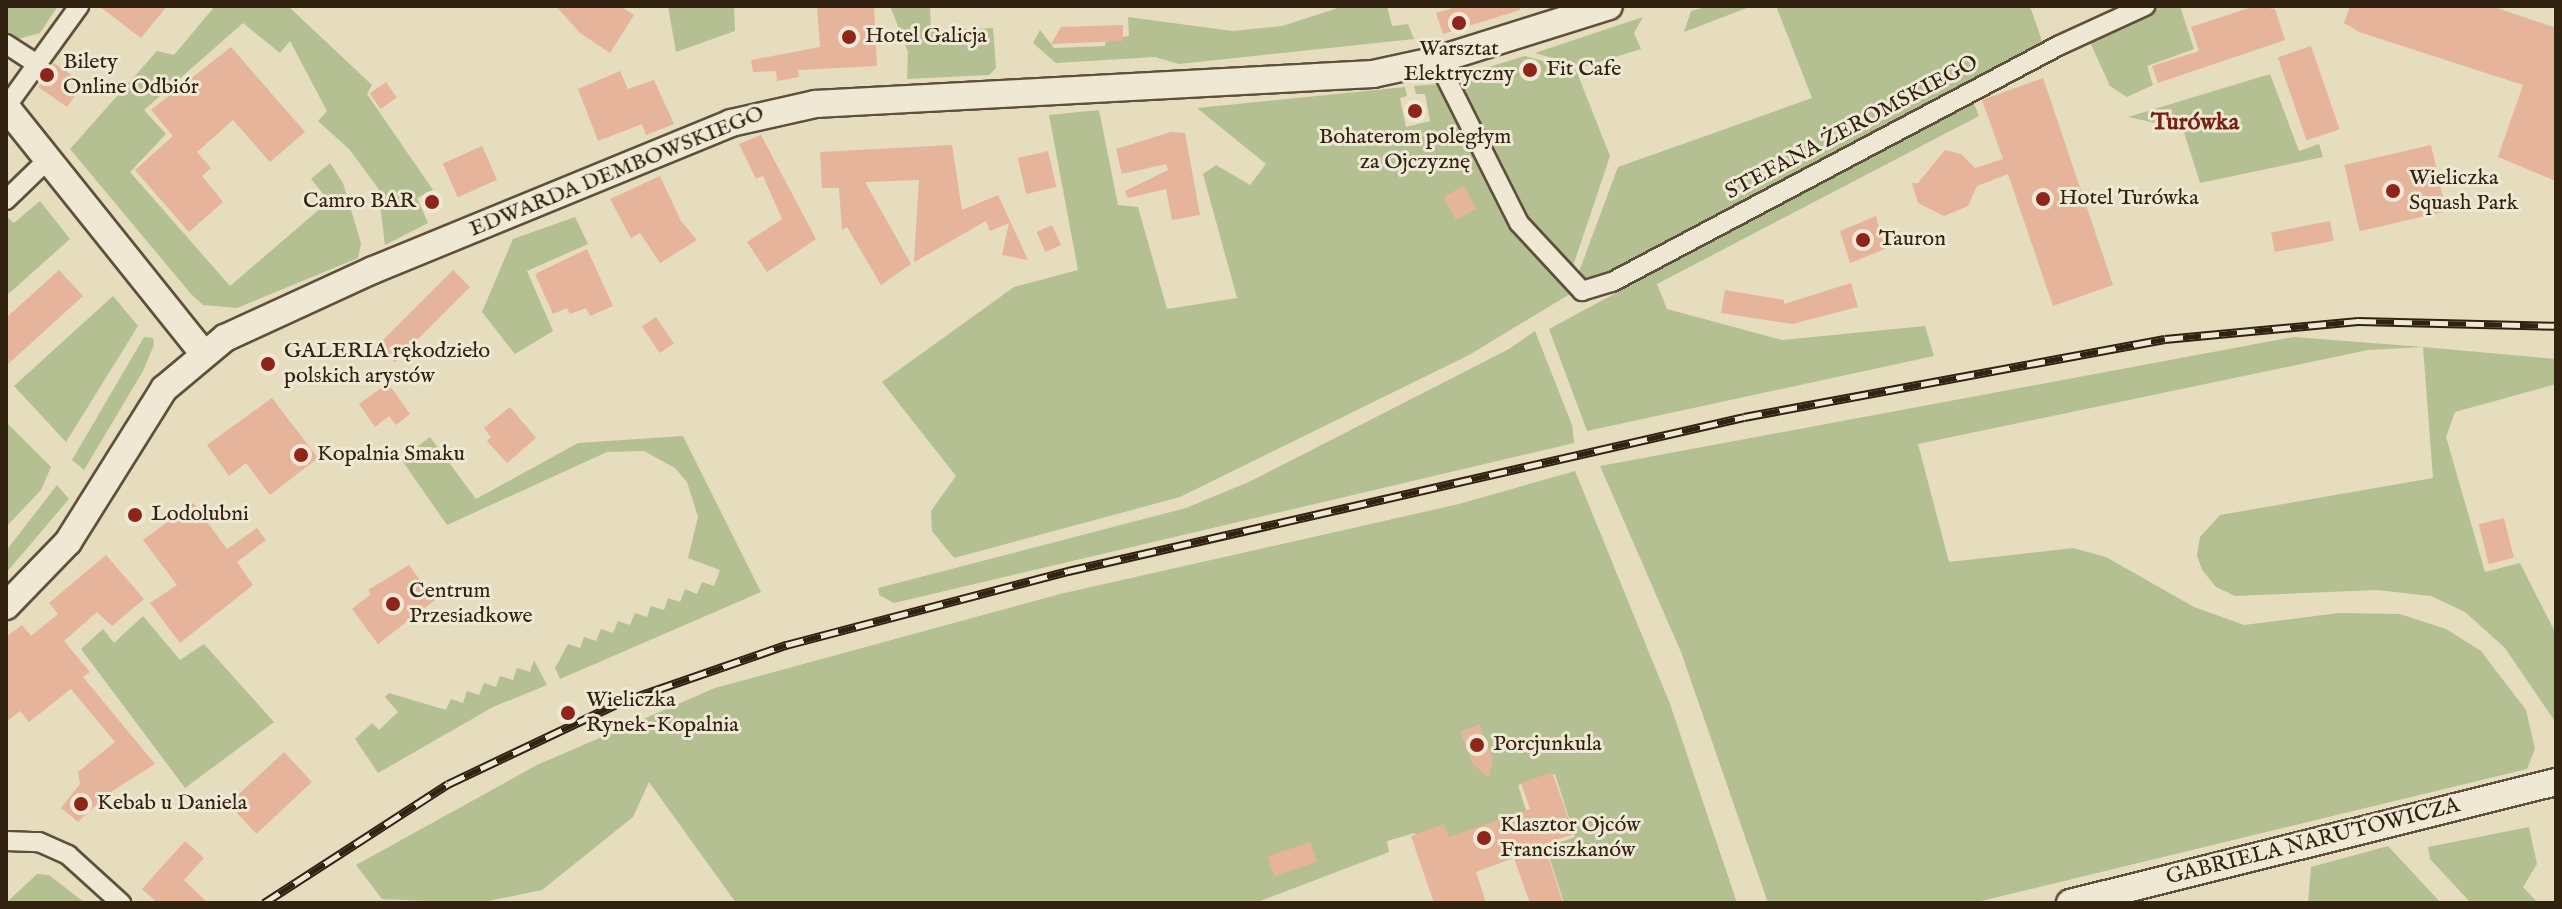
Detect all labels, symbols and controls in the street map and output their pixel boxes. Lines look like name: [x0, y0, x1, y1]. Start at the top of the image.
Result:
marker: Warsztat Elektryczny: [1450, 14, 1468, 32]
place label: Hotel Galicja: [865, 24, 987, 50]
marker: Hotel Galicja: [840, 28, 858, 46]
place label: Warsztat Elektryczny: [1403, 36, 1515, 88]
place label: Bilety Online Odbiór: [63, 49, 199, 100]
street label: STEFANA ŻEROMSKIEGO: [1721, 50, 1983, 206]
place label: Fit Cafe: [1546, 57, 1621, 83]
marker: Fit Cafe: [1521, 61, 1539, 79]
marker: Bilety Online Odbiór: [38, 66, 56, 84]
street label: EDWARDA DEMBOWSKIEGO: [466, 101, 768, 243]
marker: Bohaterom poległym za Ojczyznę: [1406, 102, 1424, 120]
district label: Turówka: [2151, 109, 2239, 137]
place label: Bohaterom poległym za Ojczyznę: [1319, 124, 1511, 176]
place label: Wieliczka Squash Park: [2409, 165, 2518, 216]
marker: Wieliczka Squash Park: [2384, 182, 2402, 200]
place label: Hotel Turówka: [2059, 186, 2199, 212]
place label: Camro BAR: [303, 189, 416, 215]
marker: Hotel Turówka: [2034, 190, 2052, 208]
marker: Camro BAR: [423, 193, 441, 211]
place label: Tauron: [1879, 227, 1946, 253]
marker: Tauron: [1854, 231, 1872, 249]
place label: GALERIA rękodzieło polskich arystów: [284, 338, 490, 390]
marker: GALERIA rękodzieło polskich arystów: [259, 355, 277, 373]
place label: Kopalnia Smaku: [317, 442, 465, 468]
marker: Kopalnia Smaku: [292, 446, 310, 464]
place label: Lodolubni: [151, 502, 249, 528]
marker: Lodolubni: [126, 506, 144, 524]
place label: Centrum Przesiadkowe: [409, 578, 533, 630]
marker: Centrum Przesiadkowe: [384, 595, 402, 613]
place label: Wieliczka Rynek-Kopalnia: [586, 687, 739, 738]
marker: Wieliczka Rynek-Kopalnia: [557, 702, 579, 724]
place label: Porcjunkula: [1493, 732, 1602, 758]
marker: Porcjunkula: [1468, 736, 1486, 754]
place label: Kebab u Daniela: [97, 791, 247, 817]
street label: GABRIELA NARUTOWICZA: [2163, 793, 2463, 891]
marker: Kebab u Daniela: [72, 795, 90, 813]
place label: Klasztor Ojców Franciszkanów: [1500, 812, 1640, 864]
marker: Klasztor Ojców Franciszkanów: [1475, 829, 1493, 847]

